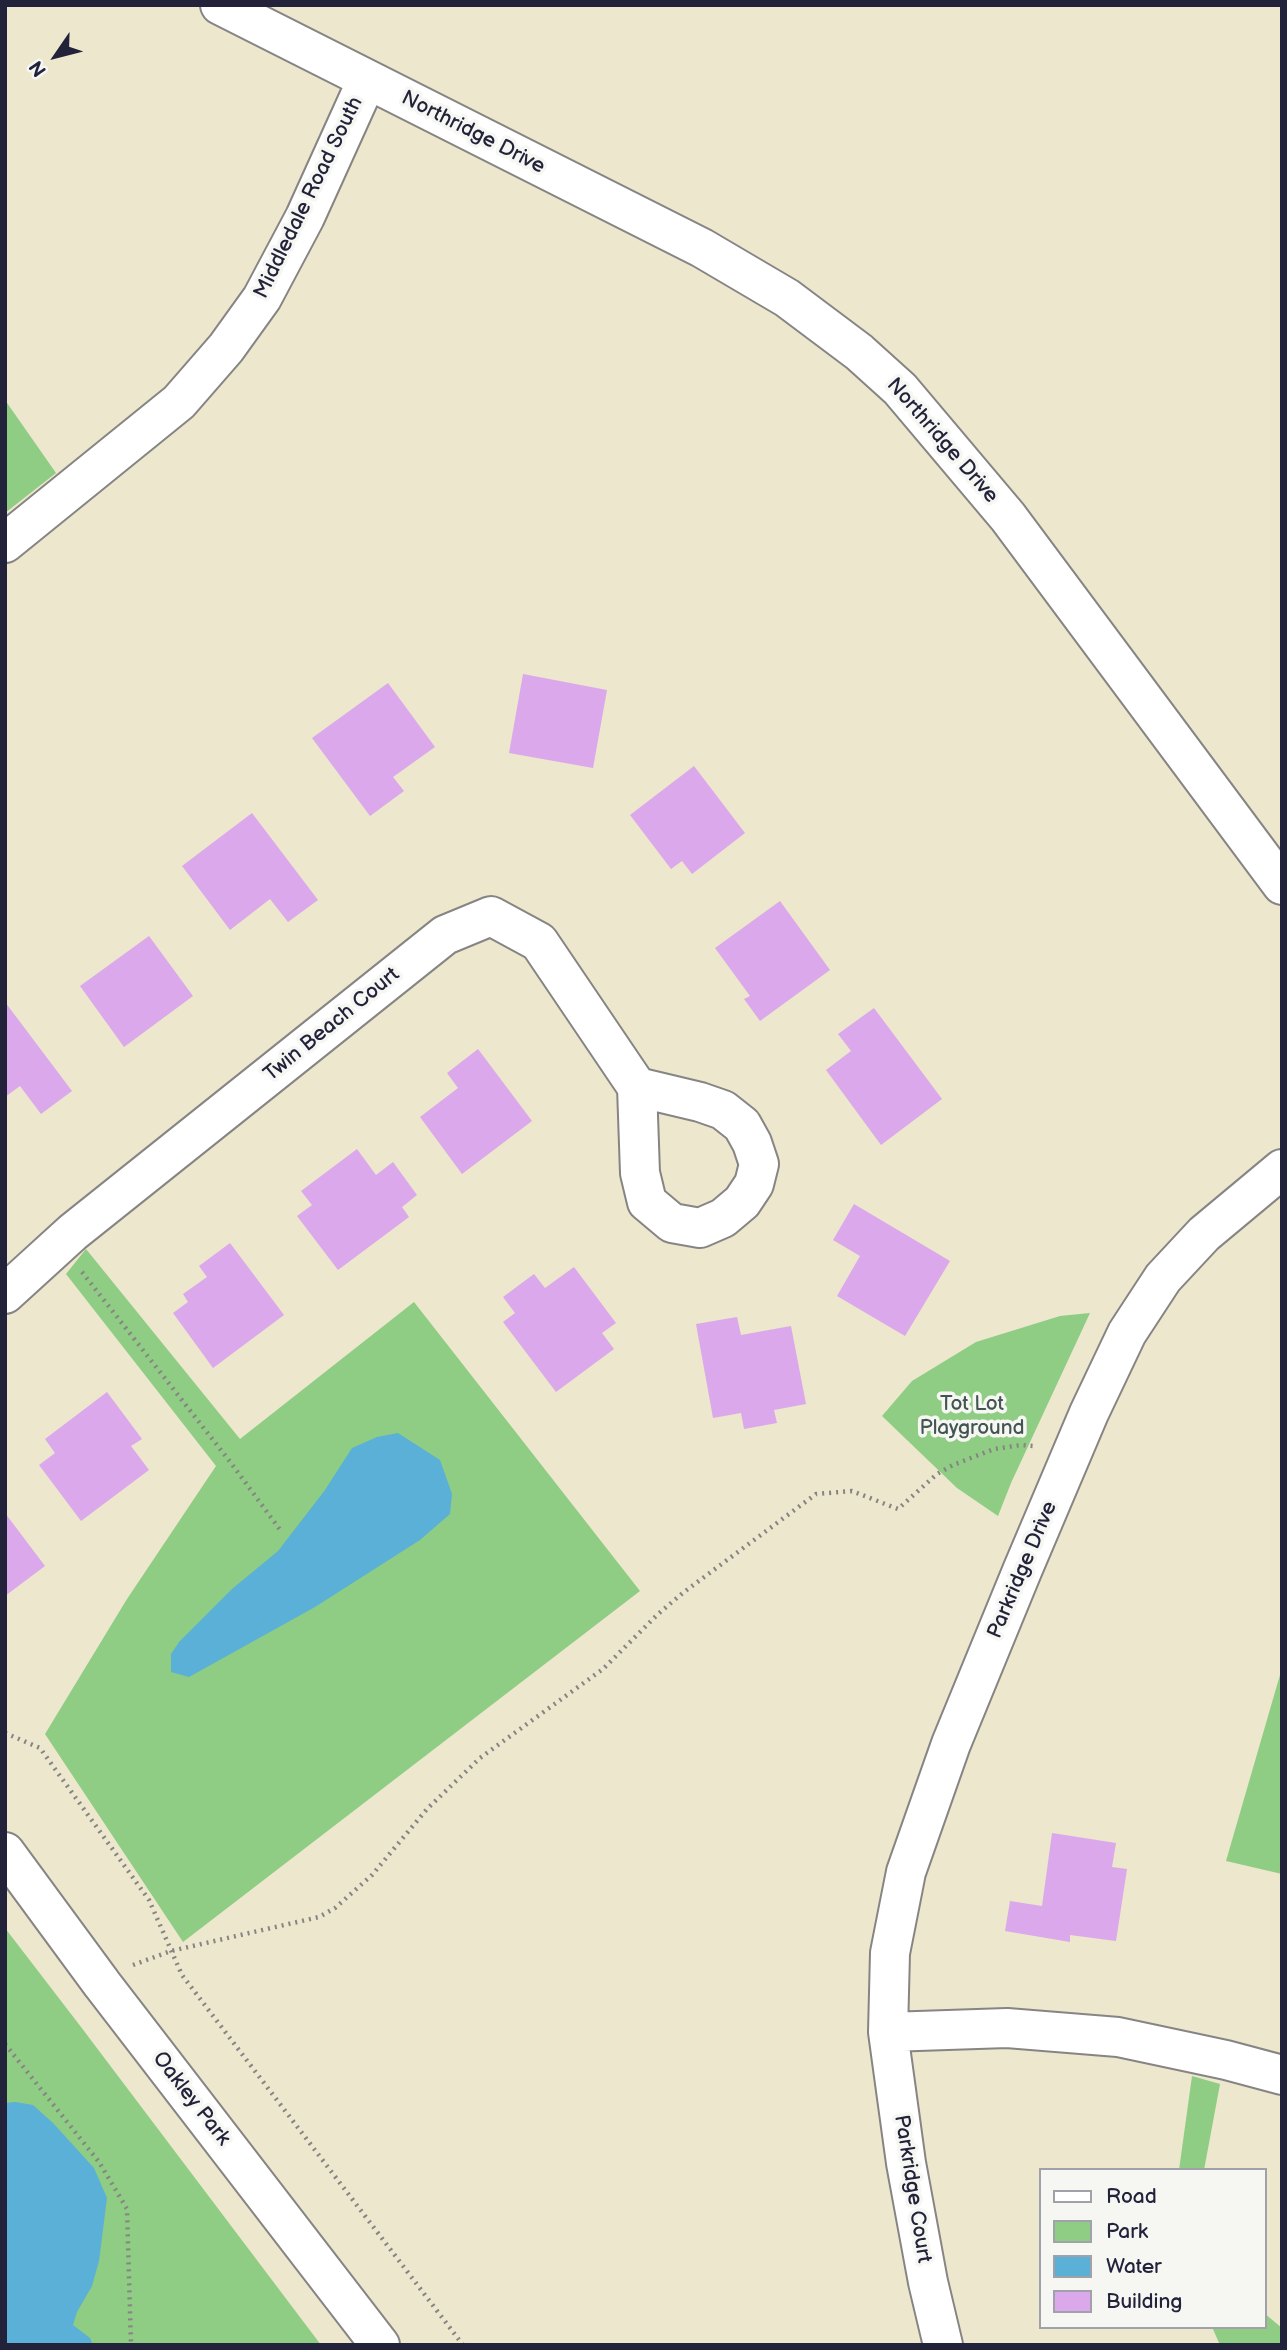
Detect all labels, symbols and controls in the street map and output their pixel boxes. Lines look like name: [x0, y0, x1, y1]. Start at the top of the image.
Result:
north arrow: [21, 21, 91, 91]
text: N: [25, 56, 52, 81]
street label: Northridge Drive: [397, 86, 549, 180]
street label: Middledale Road South: [249, 93, 369, 303]
street label: Northridge Drive: [881, 373, 1003, 509]
street label: Twin Beach Court: [259, 963, 405, 1087]
park label: Tot Lot Playground: [919, 1392, 1025, 1442]
street label: Parkridge Drive: [983, 1498, 1063, 1642]
street label: Oakley Park: [147, 2047, 235, 2151]
street label: Parkridge Court: [888, 2113, 936, 2265]
legend: [1038, 2168, 1266, 2329]
text: Road: [1106, 2184, 1157, 2209]
text: Park: [1106, 2219, 1148, 2244]
text: Water: [1106, 2254, 1162, 2279]
text: Building: [1106, 2289, 1182, 2314]

